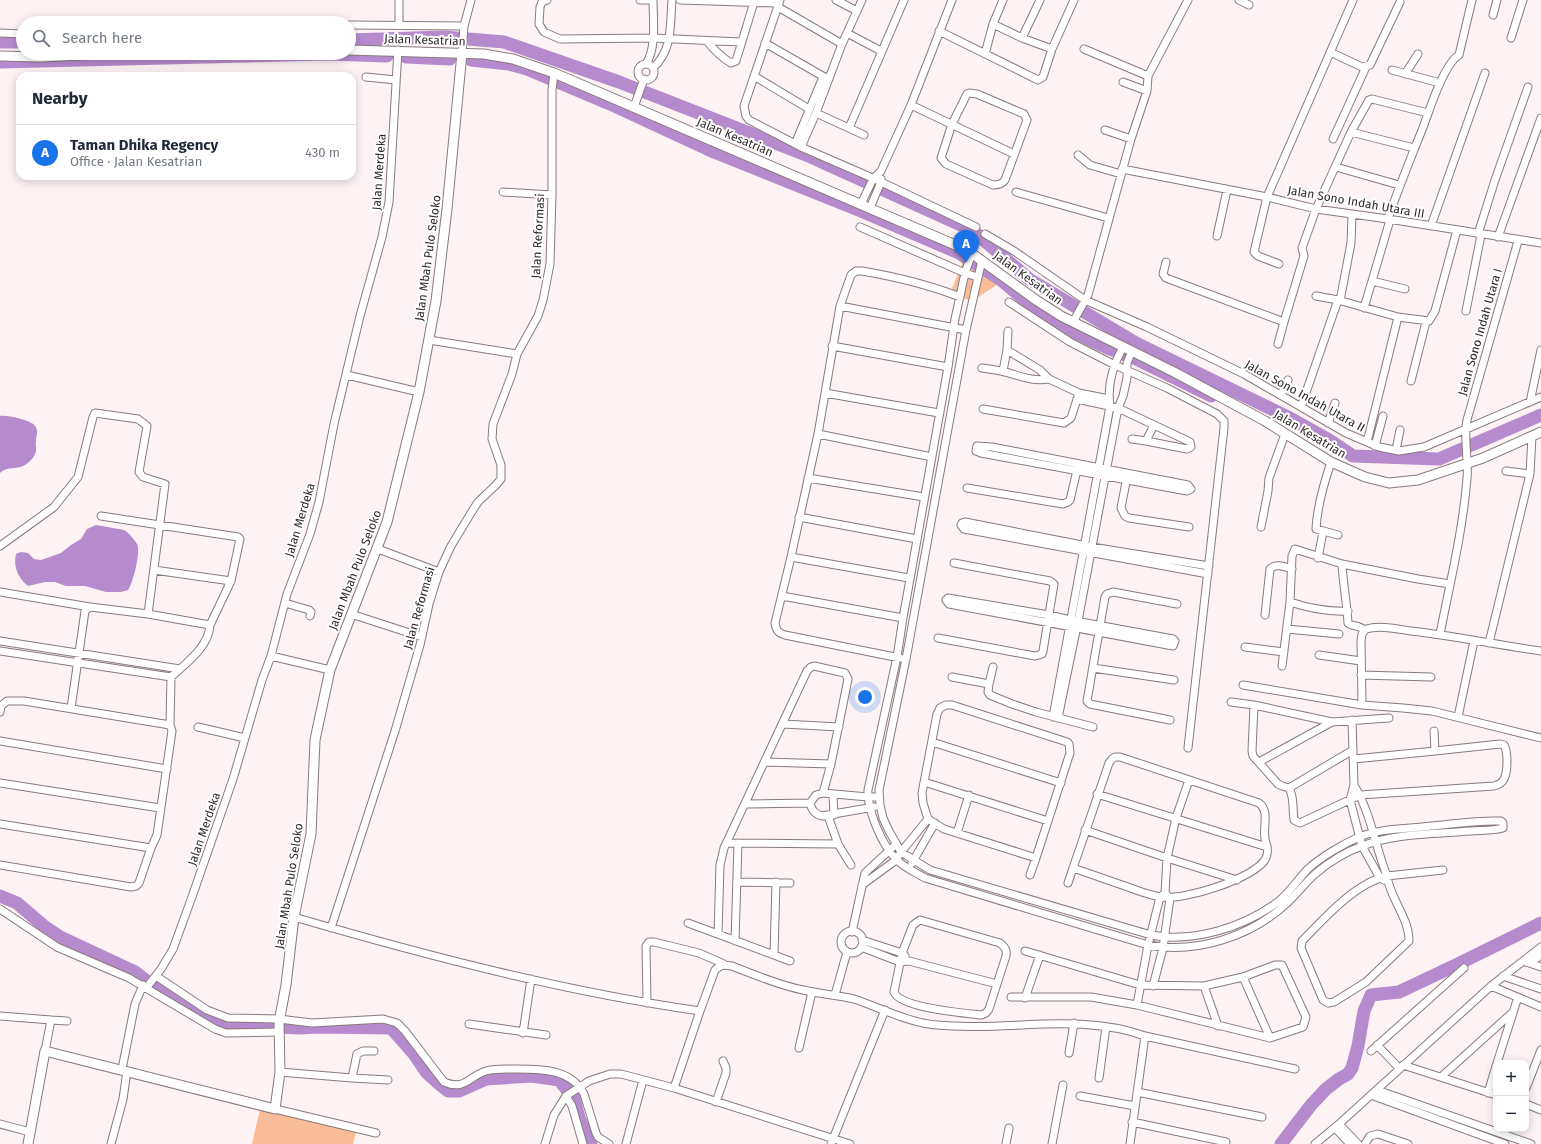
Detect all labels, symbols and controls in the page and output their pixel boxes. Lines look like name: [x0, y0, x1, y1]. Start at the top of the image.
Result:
search box: [16, 16, 356, 60]
icon: search: [30, 27, 52, 49]
text: Search here: [62, 29, 142, 47]
street label: Jalan Kesatrian: [384, 32, 466, 48]
text: Nearby: [32, 88, 87, 109]
street label: Jalan Kesatrian: [695, 115, 775, 159]
street label: Jalan Merdeka: [369, 133, 389, 211]
text: Taman Dhika Regency: [70, 136, 218, 154]
text: A: [41, 145, 49, 160]
text: 430 m: [305, 145, 340, 160]
text: Office · Jalan Kesatrian: [70, 154, 202, 169]
street label: Jalan Sono Indah Utara III: [1286, 183, 1426, 221]
street label: Jalan Reformasi: [529, 193, 547, 279]
street label: Jalan Mbah Pulo Seloko: [412, 194, 444, 322]
pin: A: [953, 230, 979, 263]
street label: Jalan Kesatrian: [991, 248, 1065, 308]
street label: Jalan Sono Indah Utara I: [1455, 267, 1505, 397]
street label: Jalan Sono Indah Utara II: [1242, 357, 1368, 435]
street label: Jalan Kesatrian: [1271, 407, 1349, 461]
street label: Jalan Merdeka: [282, 481, 318, 559]
street label: Jalan Mbah Pulo Seloko: [326, 508, 384, 632]
street label: Jalan Reformasi: [401, 565, 437, 651]
your location: [855, 687, 875, 707]
street label: Jalan Merdeka: [185, 790, 223, 868]
street label: Jalan Mbah Pulo Seloko: [272, 822, 306, 950]
map controls: [1493, 1060, 1529, 1132]
button: +: [1493, 1060, 1529, 1096]
button: −: [1493, 1096, 1529, 1132]

